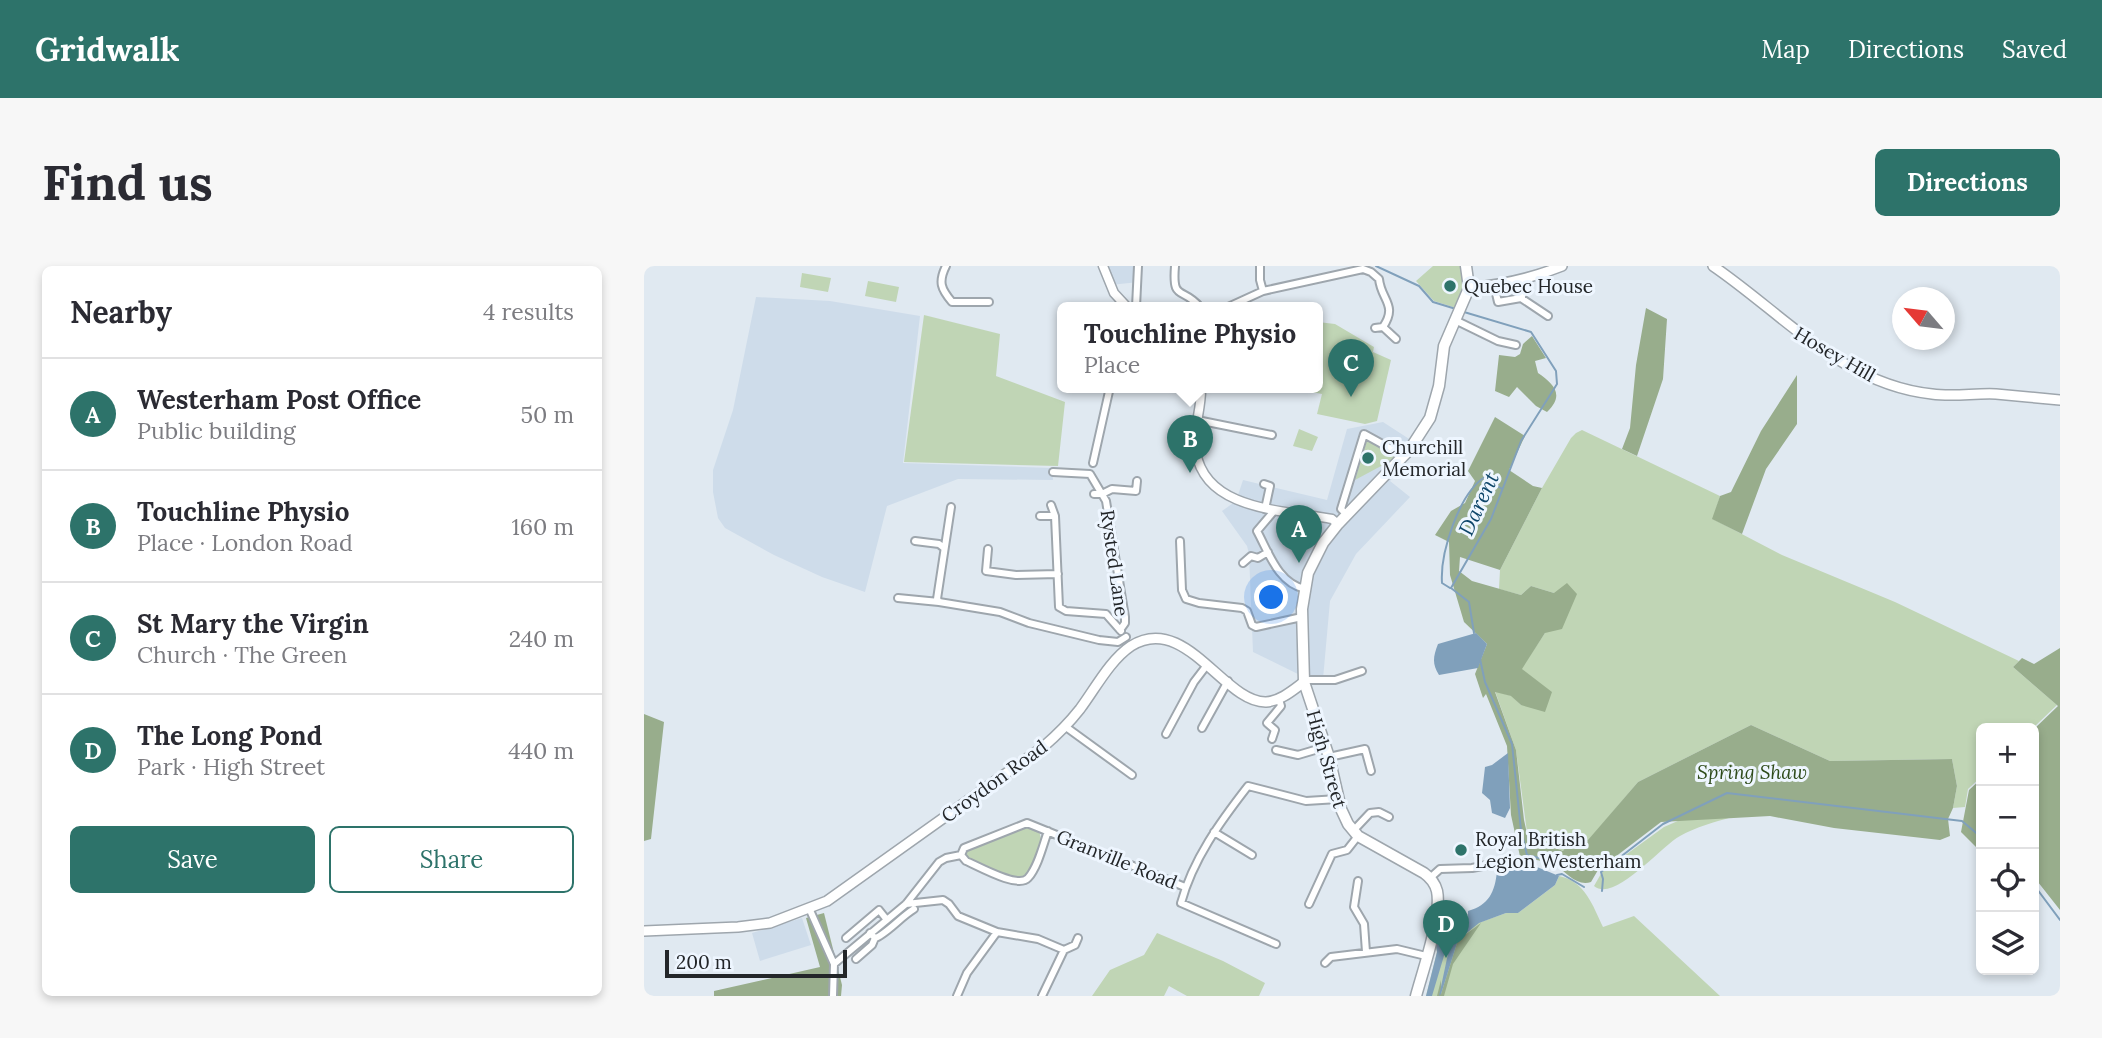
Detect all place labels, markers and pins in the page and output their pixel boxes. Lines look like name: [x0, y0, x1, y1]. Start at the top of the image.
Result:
place label: Quebec House: [1464, 274, 1593, 298]
marker: Quebec House: [1442, 278, 1458, 294]
pin: C: [1328, 339, 1374, 397]
pin: B: [1167, 415, 1213, 473]
place label: Churchill Memorial: [1382, 435, 1466, 481]
marker: Churchill Memorial: [1360, 450, 1376, 466]
pin: A: [1276, 505, 1322, 563]
place label: Royal British Legion Westerham: [1475, 827, 1641, 873]
marker: Royal British Legion Westerham: [1453, 842, 1469, 858]
pin: D: [1423, 900, 1469, 958]

